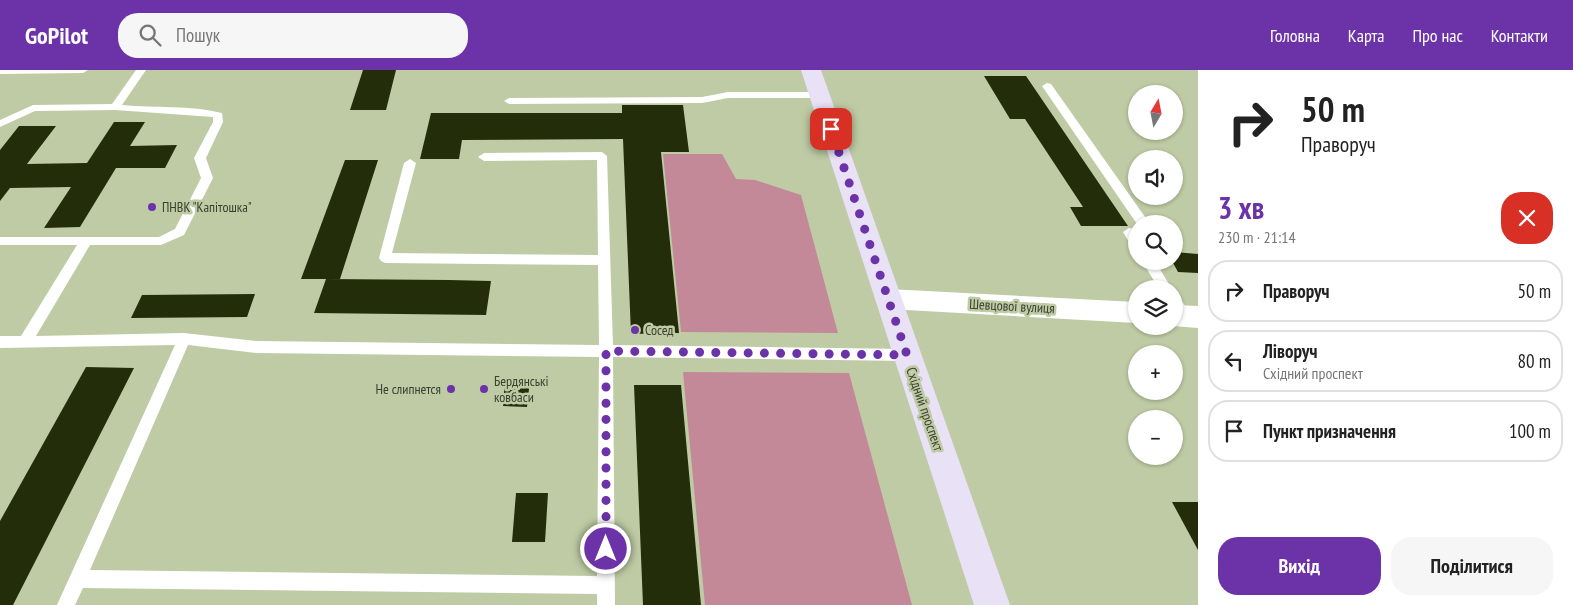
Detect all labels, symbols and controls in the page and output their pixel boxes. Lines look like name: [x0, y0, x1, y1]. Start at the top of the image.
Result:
search box: [118, 13, 468, 58]
text: GoPilot: [25, 20, 88, 51]
icon: search: [136, 21, 164, 49]
text: Пошук: [176, 23, 220, 47]
text: Головна: [1270, 24, 1320, 47]
text: Карта: [1348, 24, 1385, 47]
text: Про нас: [1413, 24, 1463, 47]
text: Контакти: [1491, 24, 1548, 47]
north arrow: [1128, 85, 1182, 140]
map controls: [1128, 85, 1183, 465]
text: 50 m: [1301, 86, 1365, 132]
icon: right: [1218, 90, 1283, 155]
pin: [810, 108, 852, 150]
icon: arrive: [817, 115, 845, 143]
text: Праворуч: [1301, 130, 1376, 158]
button: sound: [1128, 150, 1183, 205]
text: 3 хв: [1218, 188, 1264, 227]
button: close: [1501, 192, 1553, 244]
place label: ПНВК "Капітошка": [162, 198, 252, 216]
marker: ПНВК "Капітошка": [146, 201, 158, 213]
button: search: [1128, 215, 1183, 270]
text: 230 m · 21:14: [1218, 227, 1296, 247]
icon: right: [1220, 277, 1248, 305]
text: Праворуч: [1263, 279, 1330, 303]
text: 50 m: [1518, 279, 1551, 303]
button: layers: [1128, 280, 1183, 335]
street label: Шевцової вулиця: [969, 295, 1055, 317]
place label: Сосед: [645, 321, 674, 339]
marker: Сосед: [629, 324, 641, 336]
text: Ліворуч: [1263, 339, 1317, 363]
button: +: [1128, 345, 1183, 400]
icon: left: [1220, 347, 1248, 375]
text: 80 m: [1518, 349, 1551, 373]
text: Східний проспект: [1263, 363, 1363, 383]
street label: Східний проспект: [902, 365, 948, 454]
place label: Бердянські ковбаси: [494, 372, 548, 406]
place label: Не слипнется: [375, 380, 441, 398]
marker: Не слипнется: [445, 383, 457, 395]
marker: Бердянські ковбаси: [478, 383, 490, 395]
button: −: [1128, 410, 1183, 465]
icon: arrive: [1220, 417, 1248, 445]
text: Пункт призначення: [1263, 419, 1396, 443]
text: 100 m: [1509, 419, 1551, 443]
position arrow: [579, 522, 631, 574]
button: Вихід: [1218, 537, 1381, 595]
button: Поділитися: [1391, 537, 1553, 595]

